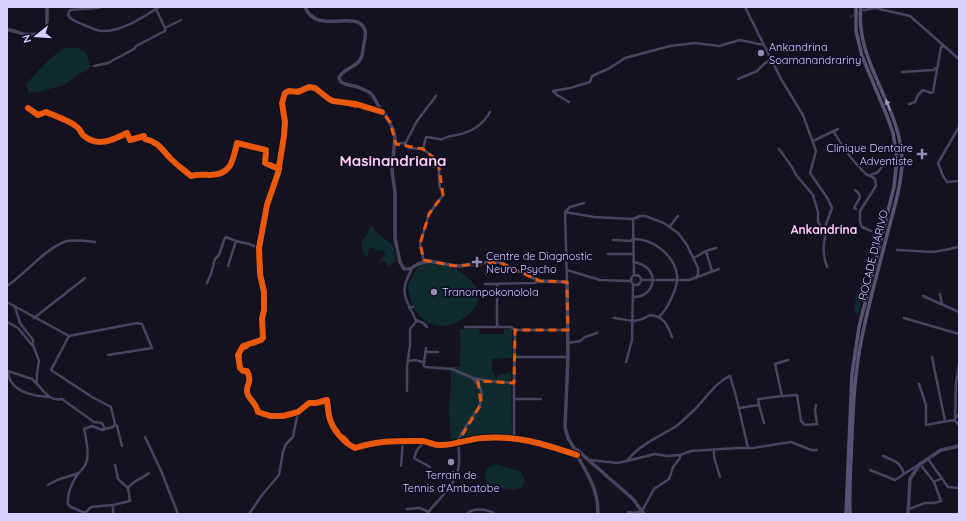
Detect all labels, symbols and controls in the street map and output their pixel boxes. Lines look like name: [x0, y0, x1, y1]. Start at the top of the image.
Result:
north arrow: [16, 16, 56, 56]
text: N: [19, 33, 34, 45]
place label: Ankandrina Soamanandrariny: [769, 40, 861, 67]
marker: Ankandrina Soamanandrariny: [756, 48, 766, 58]
one-way arrow: [884, 98, 890, 110]
place label: Clinique Dentaire Adventiste: [827, 141, 913, 168]
marker: Clinique Dentaire Adventiste: [916, 148, 928, 160]
district label: Masinandriana: [339, 151, 447, 170]
street label: ROCADE D'IARIVO: [855, 208, 891, 302]
district label: Ankandrina: [791, 222, 857, 237]
place label: Centre de Diagnostic Neuro Psycho: [486, 249, 593, 276]
marker: Centre de Diagnostic Neuro Psycho: [471, 256, 483, 268]
place label: Tranompokonolola: [442, 285, 539, 299]
marker: Tranompokonolola: [429, 287, 439, 297]
marker: Terrain de Tennis d'Ambatobe: [446, 457, 456, 467]
place label: Terrain de Tennis d'Ambatobe: [402, 468, 500, 495]

